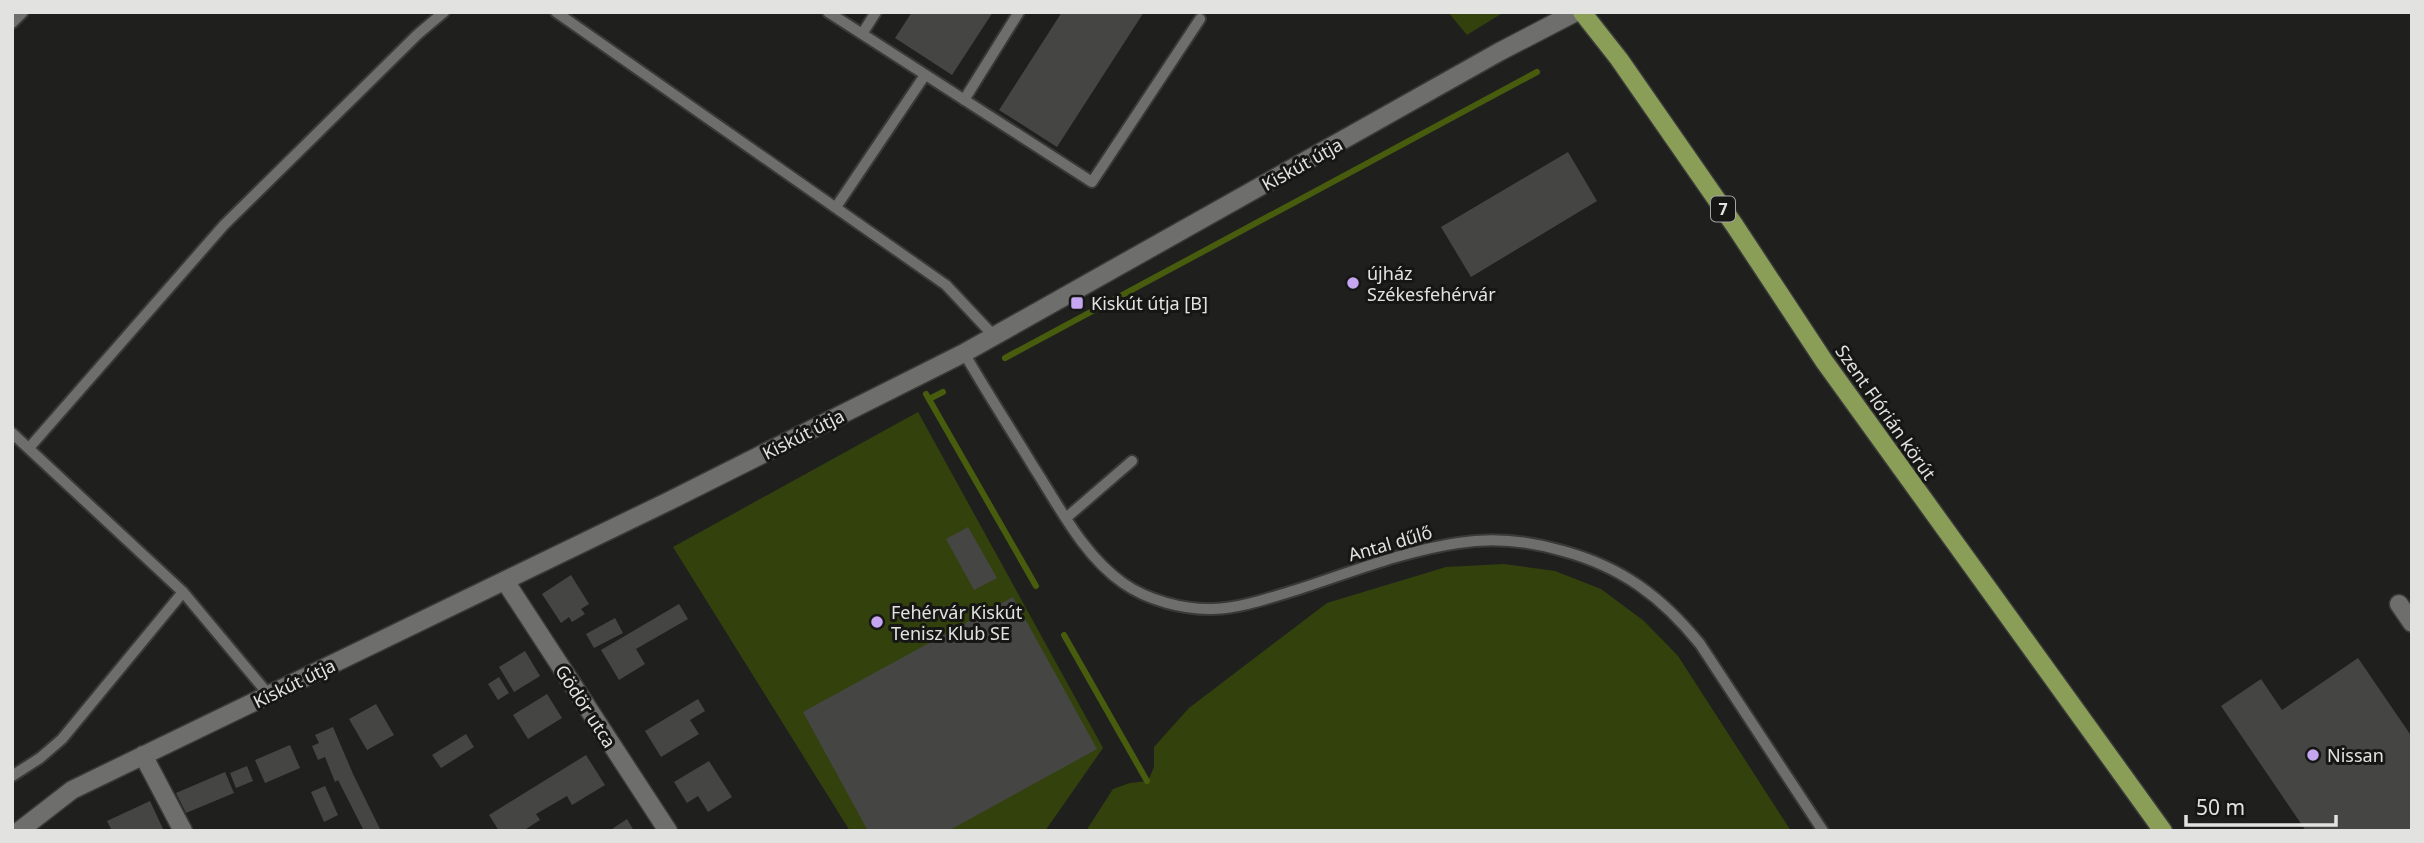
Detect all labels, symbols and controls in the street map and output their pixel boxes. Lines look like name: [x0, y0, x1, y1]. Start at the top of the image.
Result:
street label: Kiskút útja: [1257, 132, 1347, 196]
road number: 7: [1711, 196, 1735, 222]
place label: újház Székesfehérvár: [1367, 261, 1496, 306]
marker: újház Székesfehérvár: [1345, 275, 1361, 291]
place label: Kiskút útja [B]: [1091, 291, 1208, 315]
marker: Kiskút útja [B]: [1069, 295, 1085, 311]
street label: Szent Flórián körút: [1831, 340, 1942, 484]
street label: Kiskút útja: [758, 403, 848, 465]
street label: Antal dűlő: [1345, 520, 1435, 566]
place label: Fehérvár Kiskút Tenisz Klub SE: [891, 600, 1023, 645]
marker: Fehérvár Kiskút Tenisz Klub SE: [869, 614, 885, 630]
street label: Kiskút útja: [249, 653, 339, 713]
street label: Gödör utca: [550, 660, 622, 752]
place label: Nissan: [2327, 743, 2384, 767]
marker: Nissan: [2305, 747, 2321, 763]
scale bar: [2186, 784, 2336, 828]
text: 50 m: [2196, 793, 2245, 821]

